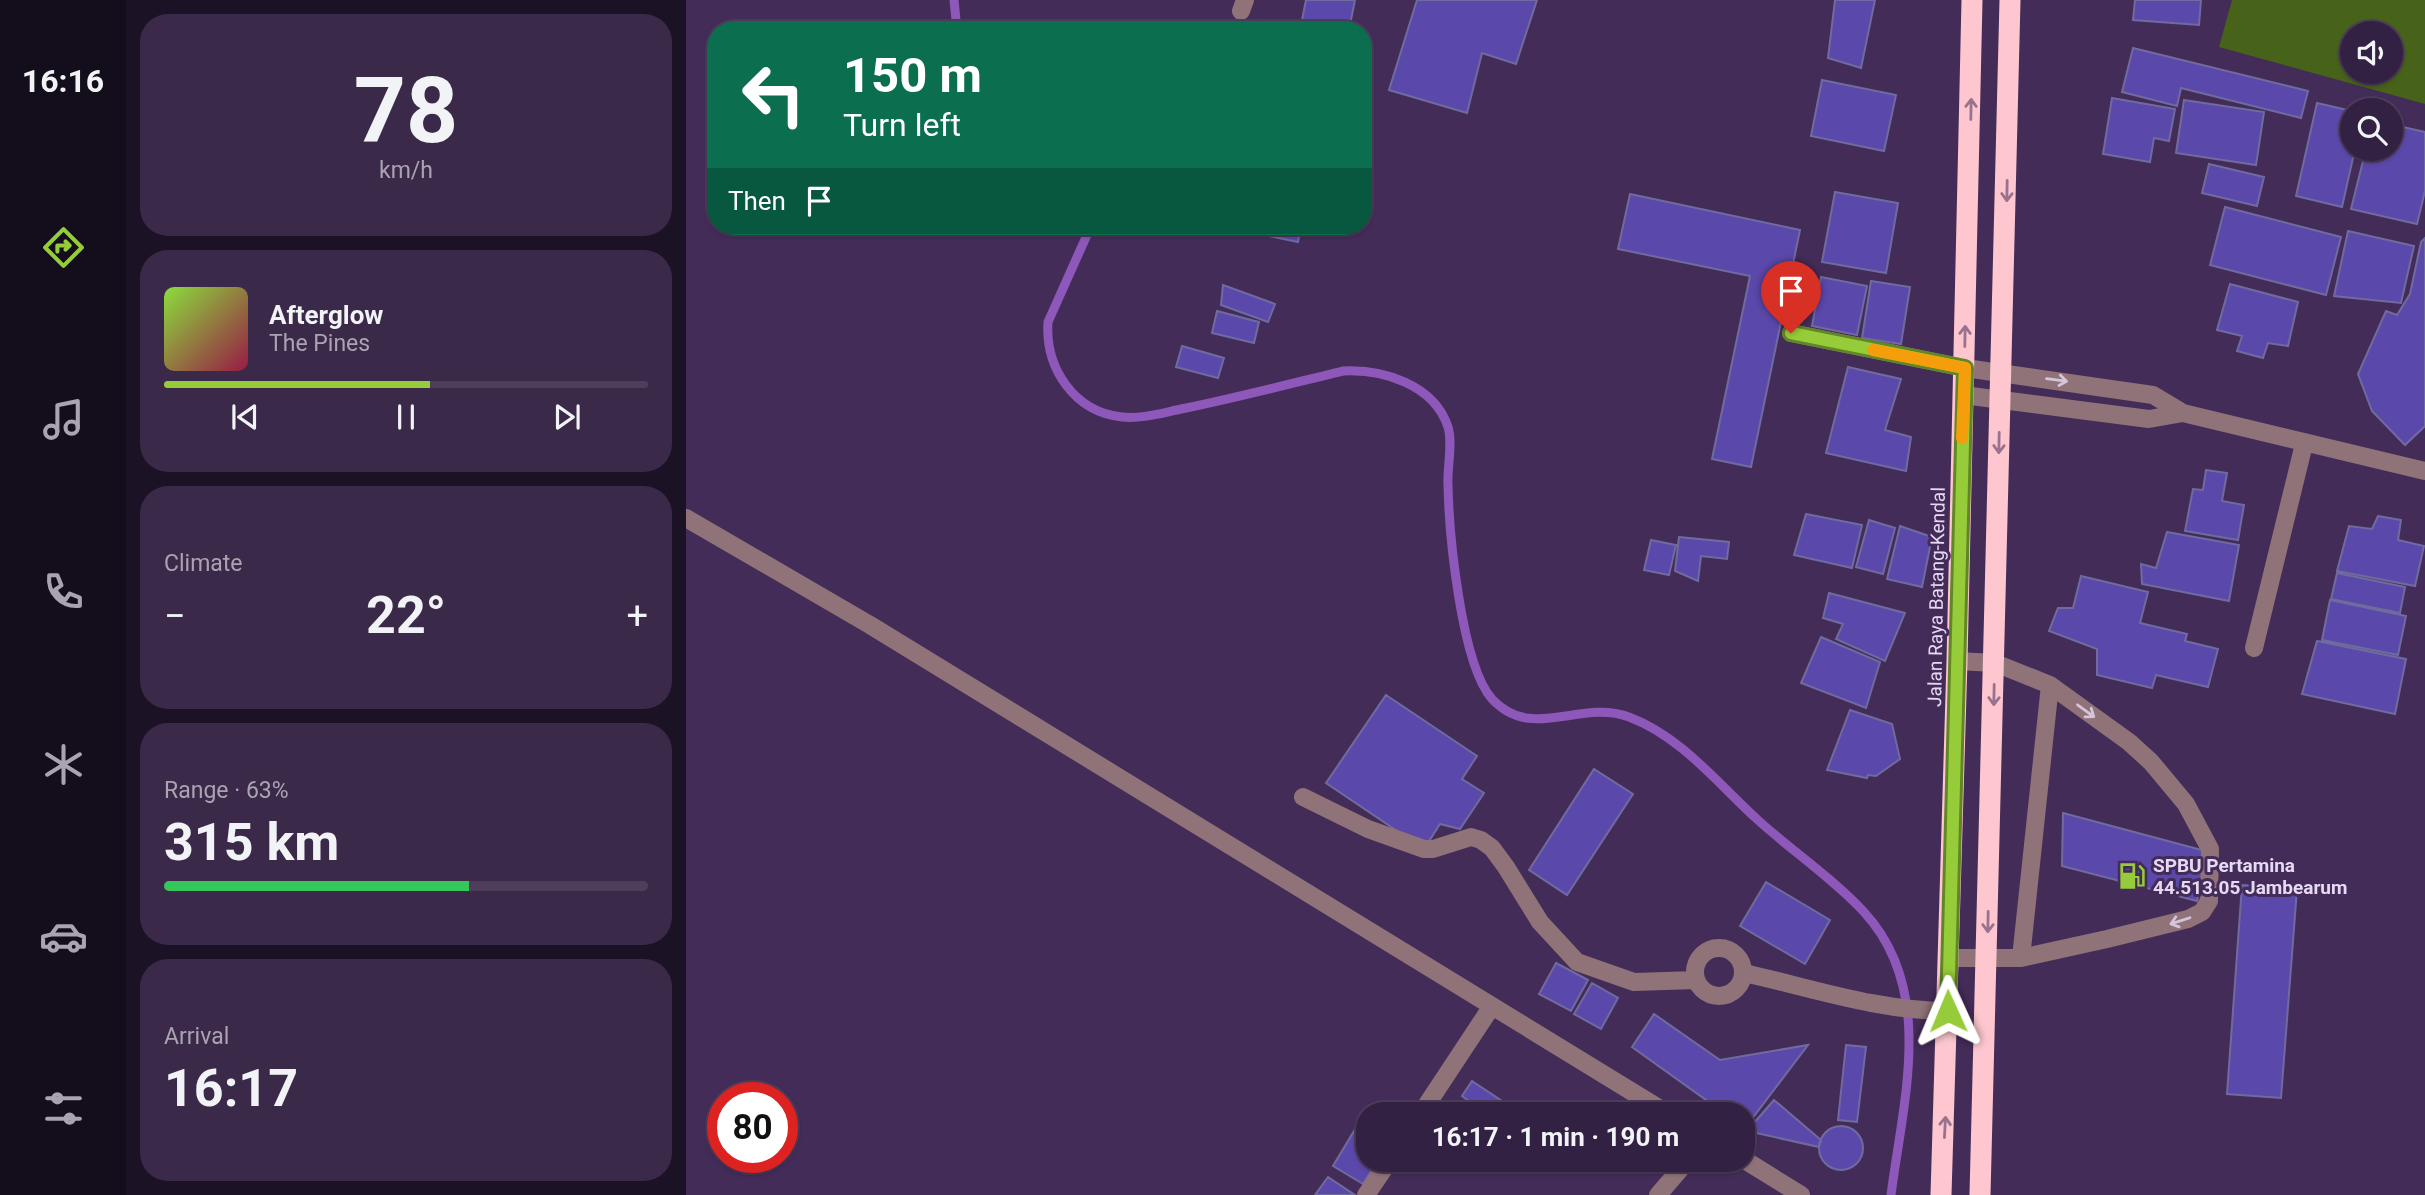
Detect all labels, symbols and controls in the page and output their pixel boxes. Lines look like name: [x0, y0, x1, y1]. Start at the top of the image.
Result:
map controls: [2340, 21, 2403, 161]
button: sound: [2340, 21, 2403, 84]
text: 150 m: [843, 47, 982, 104]
icon: left: [728, 49, 819, 140]
text: 78: [354, 58, 458, 164]
text: 16:16: [22, 62, 104, 100]
one-way arrow: [1964, 97, 1977, 120]
button: search: [2340, 98, 2403, 161]
text: Turn left: [843, 106, 961, 144]
text: km/h: [379, 157, 433, 184]
one-way arrow: [2000, 179, 2014, 202]
icon: arrive: [800, 182, 838, 220]
text: Then: [728, 186, 786, 216]
icon: directions: [39, 223, 88, 272]
pin: [1761, 261, 1821, 333]
icon: arrive: [1772, 272, 1810, 310]
text: Afterglow: [269, 300, 383, 330]
one-way arrow: [1959, 325, 1972, 348]
text: The Pines: [269, 330, 370, 357]
one-way arrow: [2045, 373, 2068, 386]
icon: music: [39, 395, 88, 444]
icon: previous: [226, 398, 264, 436]
icon: pause: [387, 398, 425, 436]
icon: next: [548, 398, 586, 436]
one-way arrow: [1993, 431, 2006, 454]
street label: Jalan Raya Batang-Kendal: [1923, 487, 1950, 707]
text: Climate: [164, 550, 243, 577]
icon: phone: [39, 567, 88, 616]
text: 22°: [366, 585, 446, 646]
text: −: [164, 594, 186, 638]
text: +: [626, 594, 648, 638]
one-way arrow: [1988, 683, 2001, 706]
one-way arrow: [2077, 703, 2096, 718]
icon: climate: [39, 740, 88, 789]
text: Range · 63%: [164, 777, 289, 804]
text: 315 km: [164, 812, 339, 873]
place label: SPBU Pertamina 44.513.05 Jambearum: [2153, 854, 2347, 899]
fuel station icon: SPBU Pertamina 44.513.05 Jambearum: [2117, 861, 2147, 891]
one-way arrow: [1982, 910, 1995, 933]
icon: car: [39, 912, 88, 961]
one-way arrow: [2170, 916, 2192, 928]
position arrow: [1911, 974, 1985, 1048]
text: Arrival: [164, 1023, 229, 1050]
text: 16:17: [164, 1058, 298, 1119]
speed limit sign: 80: [707, 1082, 798, 1173]
icon: filters: [39, 1084, 88, 1133]
one-way arrow: [1938, 1116, 1951, 1139]
text: 16:17 · 1 min · 190 m: [1432, 1122, 1679, 1152]

